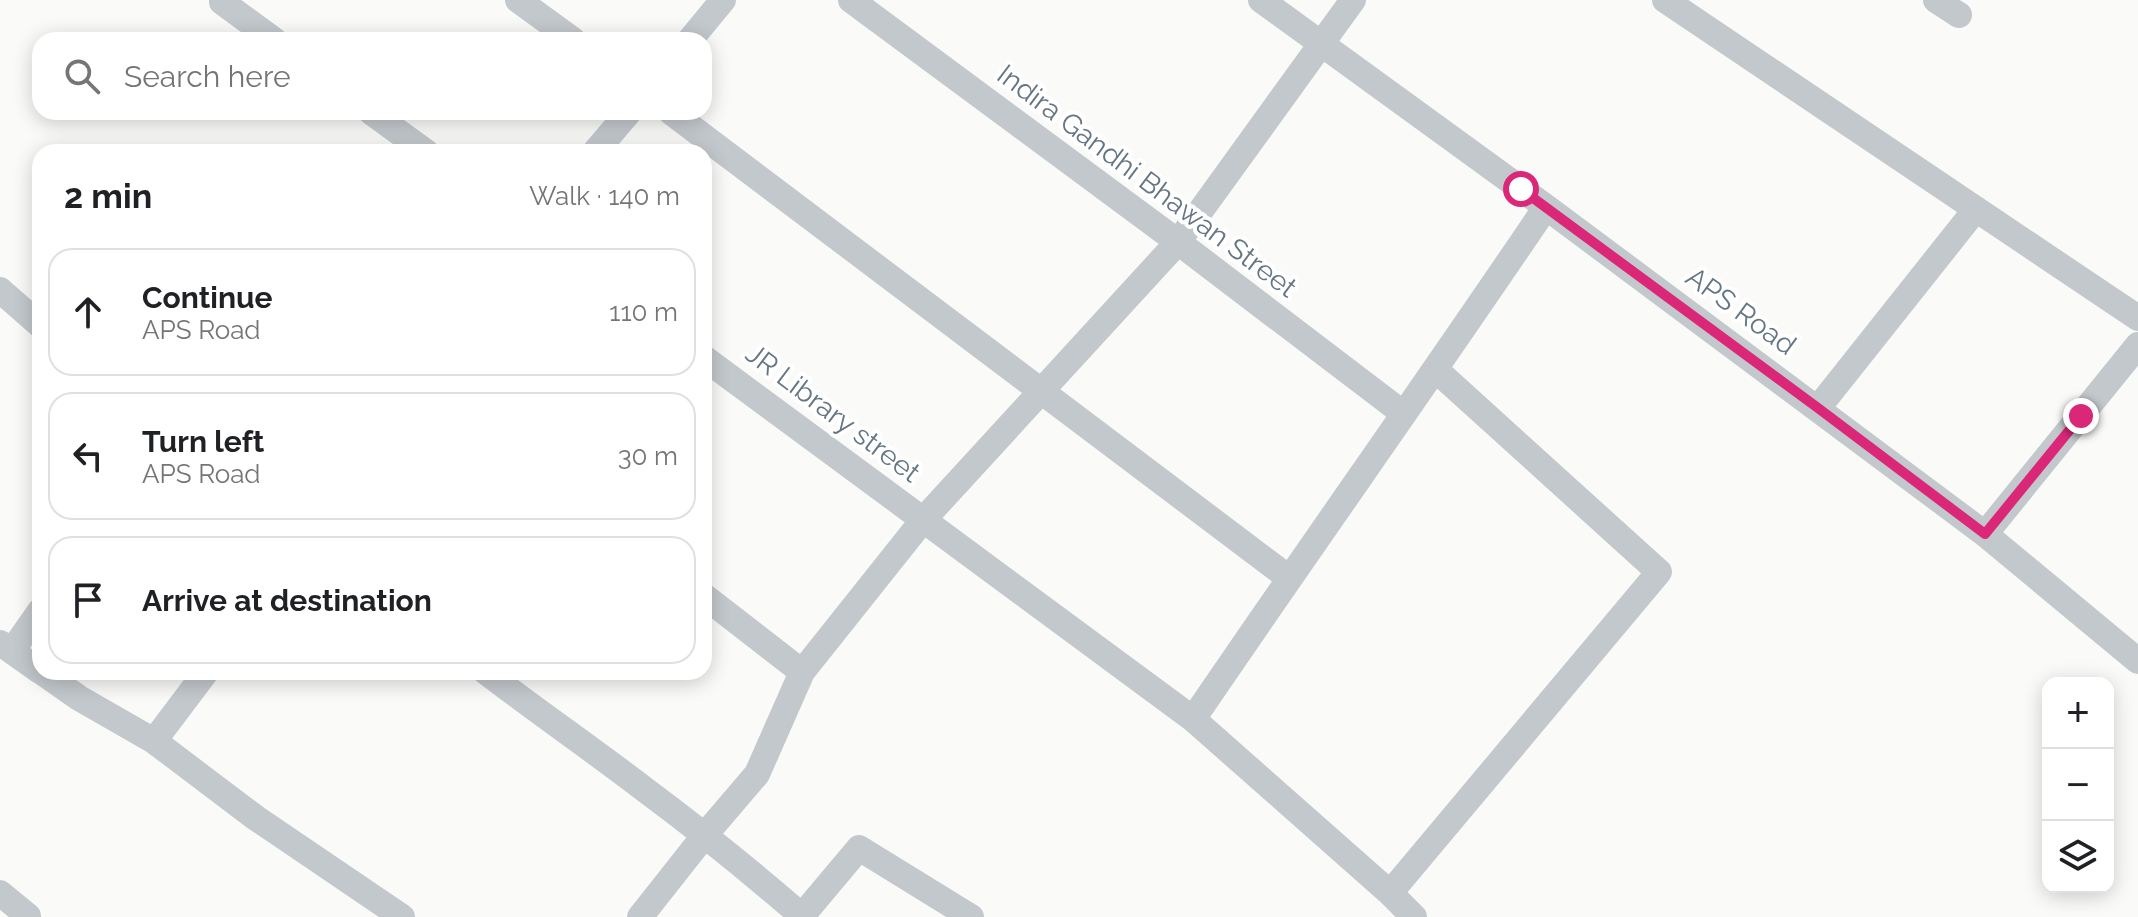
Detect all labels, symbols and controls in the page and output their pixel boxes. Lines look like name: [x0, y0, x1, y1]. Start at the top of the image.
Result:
search box: [32, 32, 712, 120]
icon: search: [60, 54, 104, 98]
street label: Indira Gandhi Bhawan Street: [991, 58, 1304, 305]
text: Search here: [124, 59, 291, 94]
route start: [1503, 171, 1539, 207]
text: 2 min: [64, 176, 152, 216]
text: Walk · 140 m: [529, 181, 680, 211]
street label: APS Road: [1680, 260, 1802, 362]
text: Continue: [142, 280, 273, 315]
icon: ahead: [66, 290, 110, 334]
text: 110 m: [609, 297, 678, 327]
text: APS Road: [142, 315, 261, 345]
street label: JR Library street: [739, 337, 927, 490]
route end: [2063, 398, 2099, 434]
text: Turn left: [142, 424, 264, 459]
icon: left: [66, 434, 110, 478]
text: 30 m: [618, 441, 678, 471]
text: APS Road: [142, 459, 261, 489]
icon: arrive: [66, 578, 110, 622]
text: Arrive at destination: [142, 583, 432, 618]
map controls: [2042, 677, 2114, 893]
button: +: [2042, 677, 2114, 749]
button: −: [2042, 749, 2114, 821]
button: layers: [2042, 821, 2114, 893]

